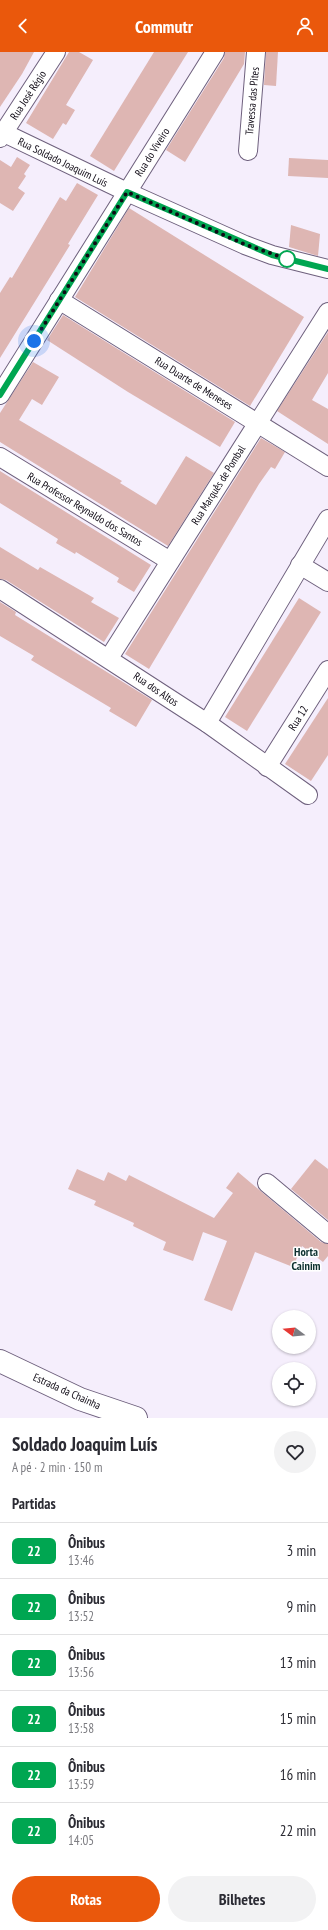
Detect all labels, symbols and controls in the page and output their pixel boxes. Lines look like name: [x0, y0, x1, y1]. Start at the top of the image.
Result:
icon: back: [12, 15, 34, 37]
text: Commutr: [135, 15, 193, 38]
icon: person: [294, 15, 316, 37]
street label: Travessa das Pites: [242, 66, 262, 136]
street label: Rua José Régio: [7, 68, 49, 122]
street label: Rua do Viveiro: [132, 125, 173, 179]
street label: Rua Soldado Joaquim Luís: [16, 134, 111, 190]
unlabelled marker: [278, 250, 296, 268]
your location: [24, 331, 44, 351]
street label: Rua Duarte de Meneses: [152, 353, 236, 413]
street label: Rua Marquês de Pombal: [188, 442, 248, 527]
street label: Rua Professor Reynaldo dos Santos: [25, 469, 145, 549]
street label: Rua dos Altos: [131, 669, 181, 709]
street label: Rua 12: [285, 703, 311, 733]
district label: Horta Cainim: [291, 1244, 321, 1273]
north arrow: [272, 1310, 316, 1354]
map controls: [272, 1310, 316, 1406]
button: locate: [272, 1362, 316, 1406]
street label: Estrada da Chainha: [31, 1370, 103, 1412]
button: heart: [274, 1431, 316, 1473]
text: Soldado Joaquim Luís: [12, 1432, 157, 1456]
text: A pé · 2 min · 150 m: [12, 1459, 102, 1476]
text: Partidas: [12, 1494, 56, 1513]
text: Ônibus: [68, 1533, 105, 1552]
text: 3 min: [286, 1541, 316, 1560]
text: 22: [27, 1542, 41, 1560]
text: 13:46: [68, 1552, 94, 1569]
text: Ônibus: [68, 1589, 105, 1608]
text: 9 min: [286, 1597, 316, 1616]
text: 22: [27, 1598, 41, 1616]
text: 13:52: [68, 1608, 94, 1625]
text: Ônibus: [68, 1645, 105, 1664]
text: 13 min: [280, 1653, 316, 1672]
text: 22: [27, 1654, 41, 1672]
text: 13:56: [68, 1664, 94, 1681]
text: Ônibus: [68, 1701, 105, 1720]
text: 15 min: [280, 1709, 316, 1728]
text: 22: [27, 1710, 41, 1728]
text: 13:58: [68, 1720, 94, 1737]
text: Ônibus: [68, 1757, 105, 1776]
text: 16 min: [280, 1765, 316, 1784]
text: 22: [27, 1766, 41, 1784]
text: 13:59: [68, 1776, 94, 1793]
text: Ônibus: [68, 1813, 105, 1832]
text: 22 min: [280, 1821, 316, 1840]
text: 22: [27, 1822, 41, 1840]
text: 14:05: [68, 1832, 94, 1849]
button: Rotas: [12, 1876, 160, 1922]
button: Bilhetes: [168, 1876, 316, 1922]

